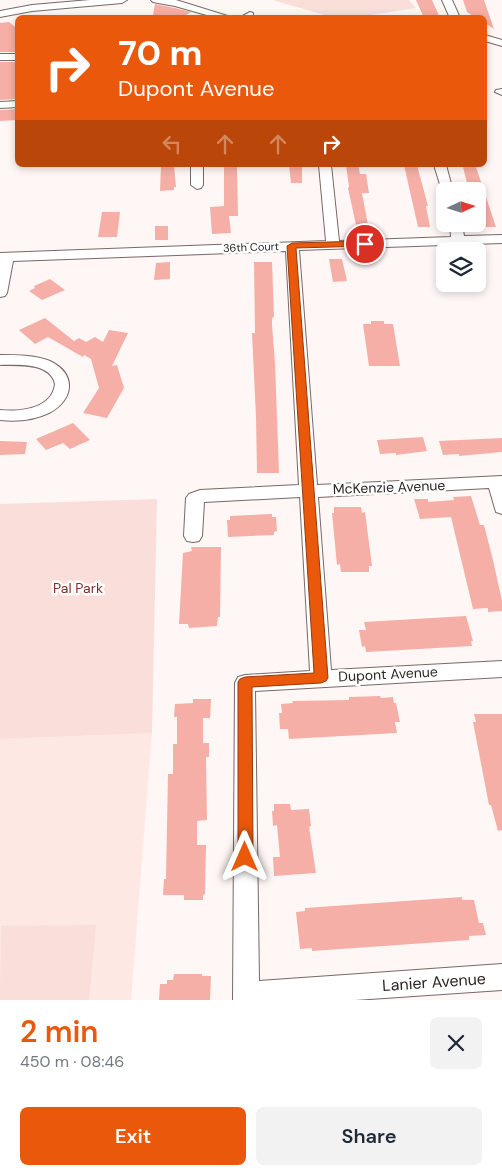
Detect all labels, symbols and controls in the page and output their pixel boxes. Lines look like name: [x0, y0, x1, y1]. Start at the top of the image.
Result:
text: 70 m: [118, 30, 202, 76]
icon: right: [35, 35, 100, 100]
text: Dupont Avenue: [118, 74, 274, 103]
icon: left: [158, 130, 186, 158]
icon: ahead: [211, 130, 239, 158]
icon: ahead: [264, 130, 292, 158]
icon: right: [317, 130, 345, 158]
north arrow: [436, 182, 486, 232]
map controls: [436, 182, 486, 292]
pin: [344, 223, 386, 265]
icon: arrive: [351, 230, 379, 258]
street label: 36th Court: [223, 239, 279, 255]
button: layers: [436, 242, 486, 292]
street label: McKenzie Avenue: [332, 476, 446, 498]
park label: Pal Park: [53, 579, 103, 597]
street label: Dupont Avenue: [338, 662, 438, 686]
position arrow: [218, 830, 270, 882]
street label: Lanier Avenue: [381, 968, 487, 996]
text: 2 min: [20, 1012, 98, 1051]
button: close: [430, 1017, 482, 1069]
text: 450 m · 08:46: [20, 1051, 124, 1072]
button: Exit: [20, 1107, 246, 1165]
button: Share: [256, 1107, 482, 1165]

